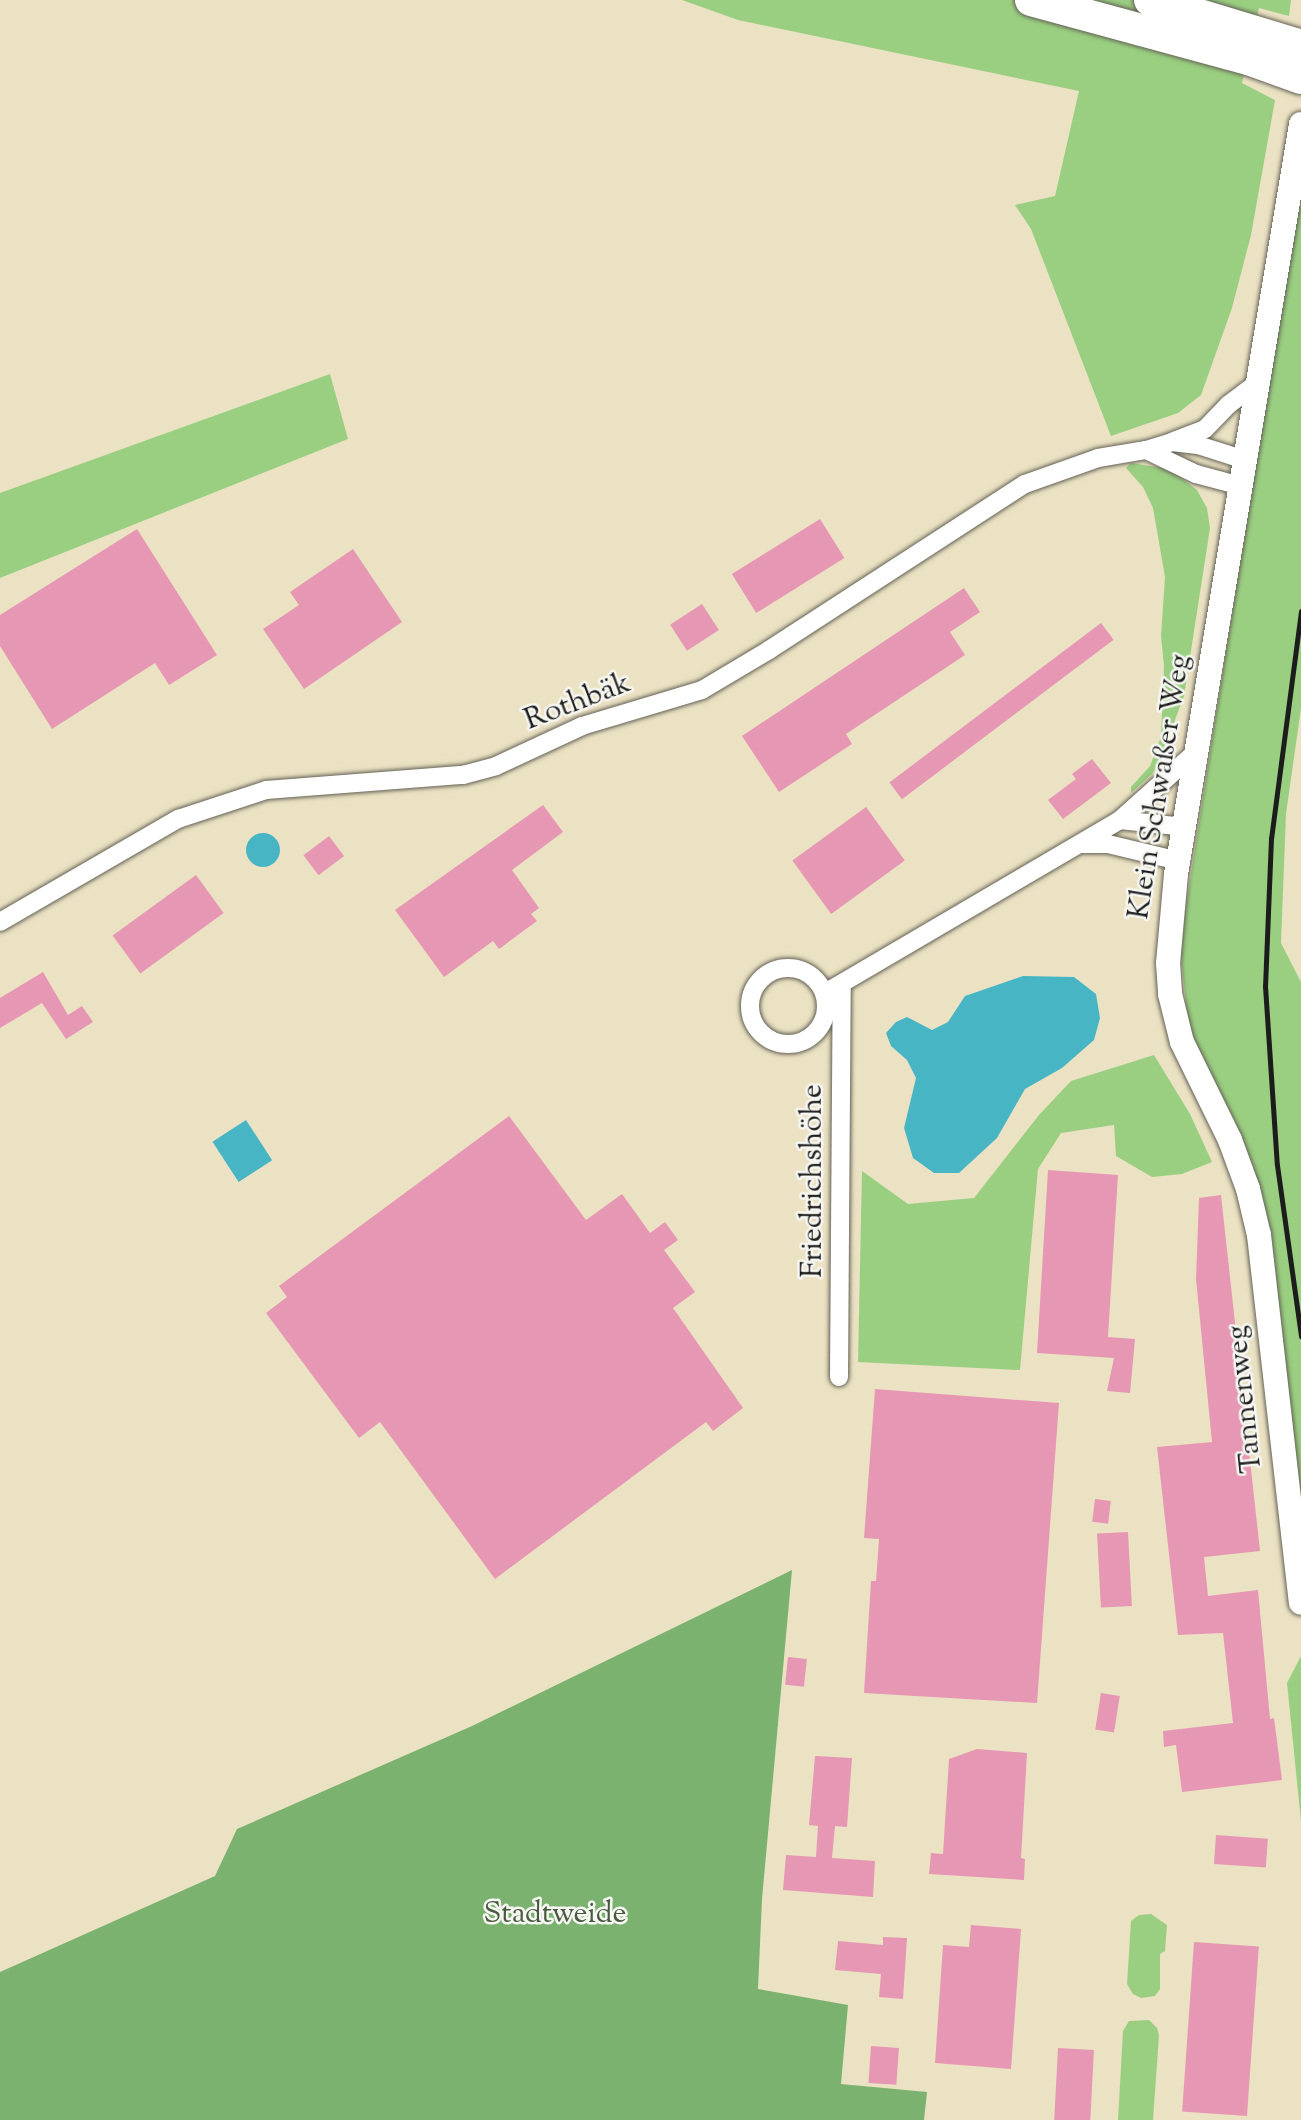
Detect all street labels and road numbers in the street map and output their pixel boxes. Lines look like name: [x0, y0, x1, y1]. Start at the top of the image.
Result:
street label: Klein Schwaßer Weg: [1122, 652, 1200, 922]
street label: Rothbäk: [520, 666, 636, 740]
street label: Friedrichshöhe: [796, 1084, 832, 1278]
street label: Tannenweg: [1220, 1323, 1272, 1475]

